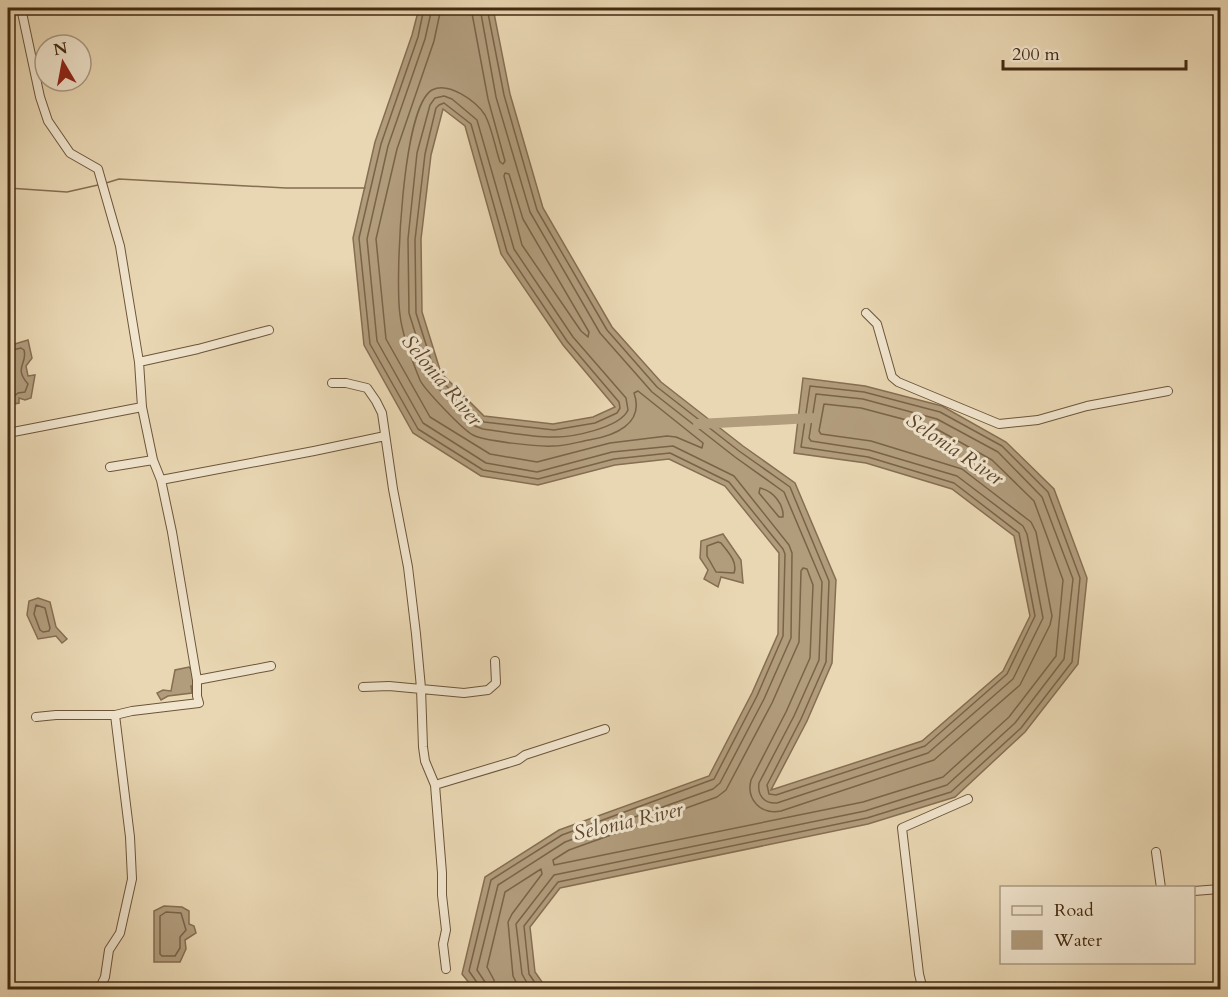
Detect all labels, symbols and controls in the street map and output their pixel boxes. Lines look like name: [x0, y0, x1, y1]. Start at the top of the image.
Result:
north arrow: [33, 33, 93, 93]
scale bar: [1003, 33, 1186, 71]
text: N: [52, 37, 69, 61]
text: 200 m: [1012, 42, 1060, 67]
water label: Selonia River: [395, 328, 489, 433]
water label: Selonia River: [900, 406, 1010, 493]
water label: Selonia River: [570, 795, 687, 848]
legend: [1000, 886, 1195, 964]
text: Road: [1054, 898, 1094, 923]
text: Water: [1053, 928, 1103, 953]

